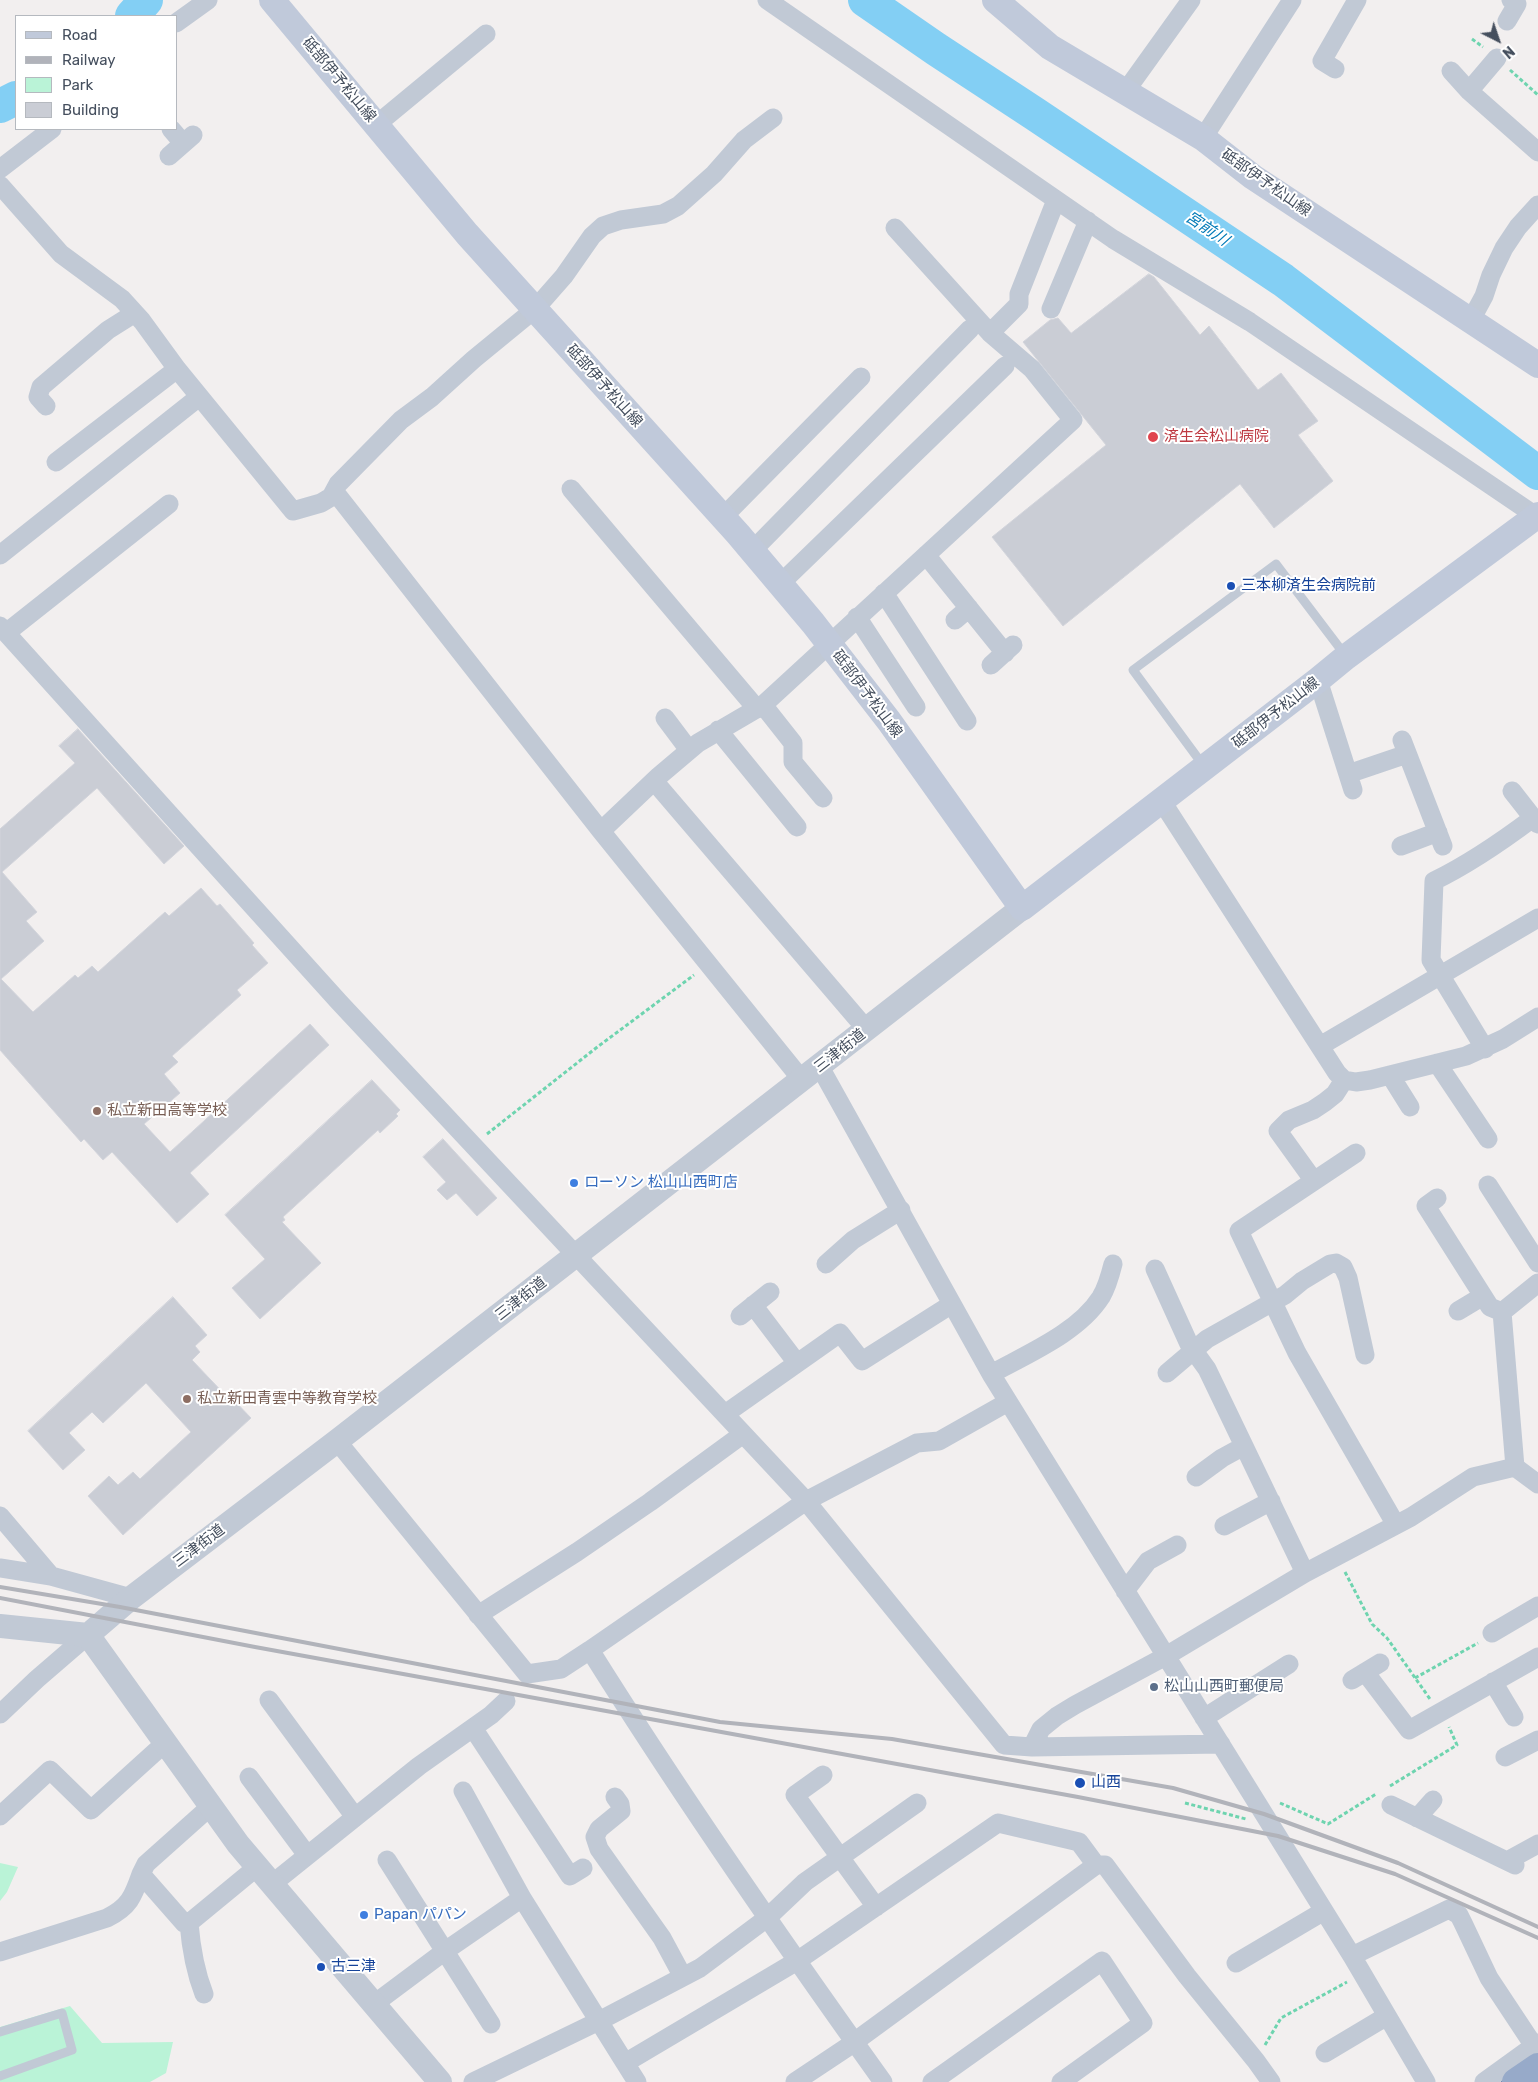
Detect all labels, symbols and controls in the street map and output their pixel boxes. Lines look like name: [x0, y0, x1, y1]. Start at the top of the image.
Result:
legend: [15, 15, 178, 130]
north arrow: [1473, 15, 1523, 65]
text: Road: [62, 26, 98, 44]
street label: 砥部伊予松山線: [298, 34, 380, 126]
text: N: [1499, 42, 1518, 61]
text: Railway: [62, 51, 116, 69]
text: Park: [62, 76, 93, 94]
text: Building: [62, 101, 119, 119]
street label: 砥部伊予松山線: [1218, 146, 1314, 220]
water label: 宮前川: [1182, 208, 1232, 250]
street label: 砥部伊予松山線: [562, 341, 646, 431]
place label: 済生会松山病院: [1164, 428, 1269, 446]
marker: 済生会松山病院: [1146, 430, 1160, 444]
place label: 三本柳済生会病院前: [1241, 577, 1376, 595]
marker: 三本柳済生会病院前: [1225, 580, 1237, 592]
street label: 砥部伊予松山線: [828, 647, 906, 741]
street label: 砥部伊予松山線: [1229, 674, 1323, 752]
street label: 三津街道: [811, 1025, 869, 1077]
place label: 私立新田高等学校: [107, 1102, 227, 1120]
marker: 私立新田高等学校: [91, 1105, 103, 1117]
place label: ローソン 松山山西町店: [584, 1174, 738, 1192]
marker: ローソン 松山山西町店: [568, 1177, 580, 1189]
street label: 三津街道: [492, 1273, 550, 1325]
place label: 私立新田青雲中等教育学校: [197, 1390, 377, 1408]
marker: 私立新田青雲中等教育学校: [181, 1393, 193, 1405]
street label: 三津街道: [170, 1521, 228, 1571]
place label: 松山山西町郵便局: [1164, 1678, 1284, 1696]
marker: 松山山西町郵便局: [1148, 1681, 1160, 1693]
place label: 山西: [1091, 1774, 1121, 1792]
marker: 山西: [1073, 1776, 1087, 1790]
place label: Papan パパン: [374, 1906, 467, 1924]
marker: Papan パパン: [358, 1909, 370, 1921]
place label: 古三津: [331, 1958, 376, 1976]
marker: 古三津: [315, 1961, 327, 1973]

